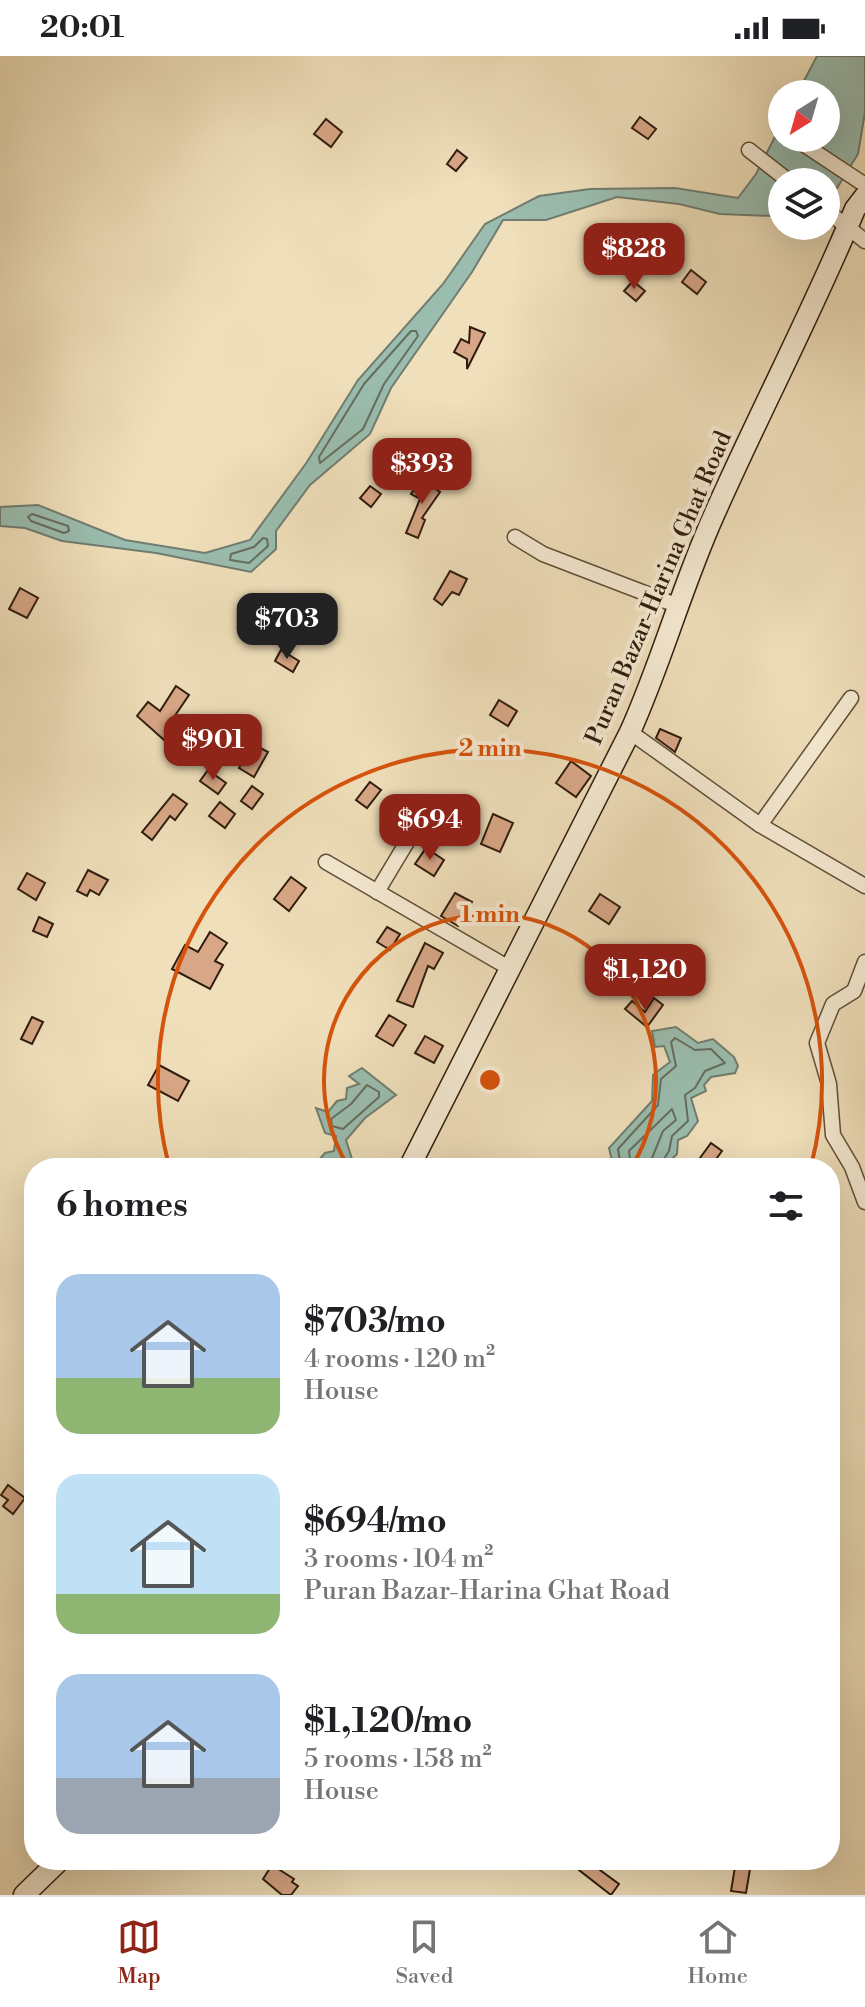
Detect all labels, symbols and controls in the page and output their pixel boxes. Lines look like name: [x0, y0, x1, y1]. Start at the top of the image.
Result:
text: 20:01: [40, 9, 124, 47]
north arrow: [768, 80, 840, 152]
map controls: [768, 80, 840, 240]
button: layers: [768, 168, 840, 240]
pin: $828: [587, 223, 681, 291]
text: $828: [602, 233, 666, 265]
street label: Puran Bazar-Harina Ghat Road: [579, 426, 739, 749]
pin: $393: [375, 438, 469, 506]
text: $393: [390, 448, 454, 480]
pin: $703: [240, 593, 334, 661]
text: $703: [255, 603, 319, 635]
pin: $901: [166, 714, 260, 782]
text: $901: [182, 724, 244, 756]
text: 2 min: [458, 734, 522, 764]
pin: $694: [383, 794, 477, 862]
text: $694: [397, 804, 463, 836]
text: 1 min: [460, 900, 520, 930]
pin: $1,120: [580, 944, 710, 1012]
text: $1,120: [603, 954, 687, 986]
centre of rings: [476, 1066, 504, 1094]
icon: filters: [764, 1184, 808, 1228]
text: 6 homes: [56, 1185, 188, 1227]
text: $703/mo: [304, 1301, 446, 1343]
icon: home: [120, 1306, 216, 1402]
text: 4 rooms · 120 m²: [304, 1343, 495, 1375]
text: House: [304, 1375, 379, 1407]
text: $694/mo: [304, 1501, 447, 1543]
icon: home: [120, 1506, 216, 1602]
text: 3 rooms · 104 m²: [304, 1543, 493, 1575]
text: Puran Bazar-Harina Ghat Road: [304, 1575, 670, 1607]
text: $1,120/mo: [304, 1701, 472, 1743]
icon: home: [120, 1706, 216, 1802]
text: 5 rooms · 158 m²: [304, 1743, 492, 1775]
text: House: [304, 1775, 379, 1807]
tab: Map: [117, 1915, 161, 1990]
tab: Saved: [395, 1915, 453, 1990]
tab: Home: [687, 1915, 748, 1990]

